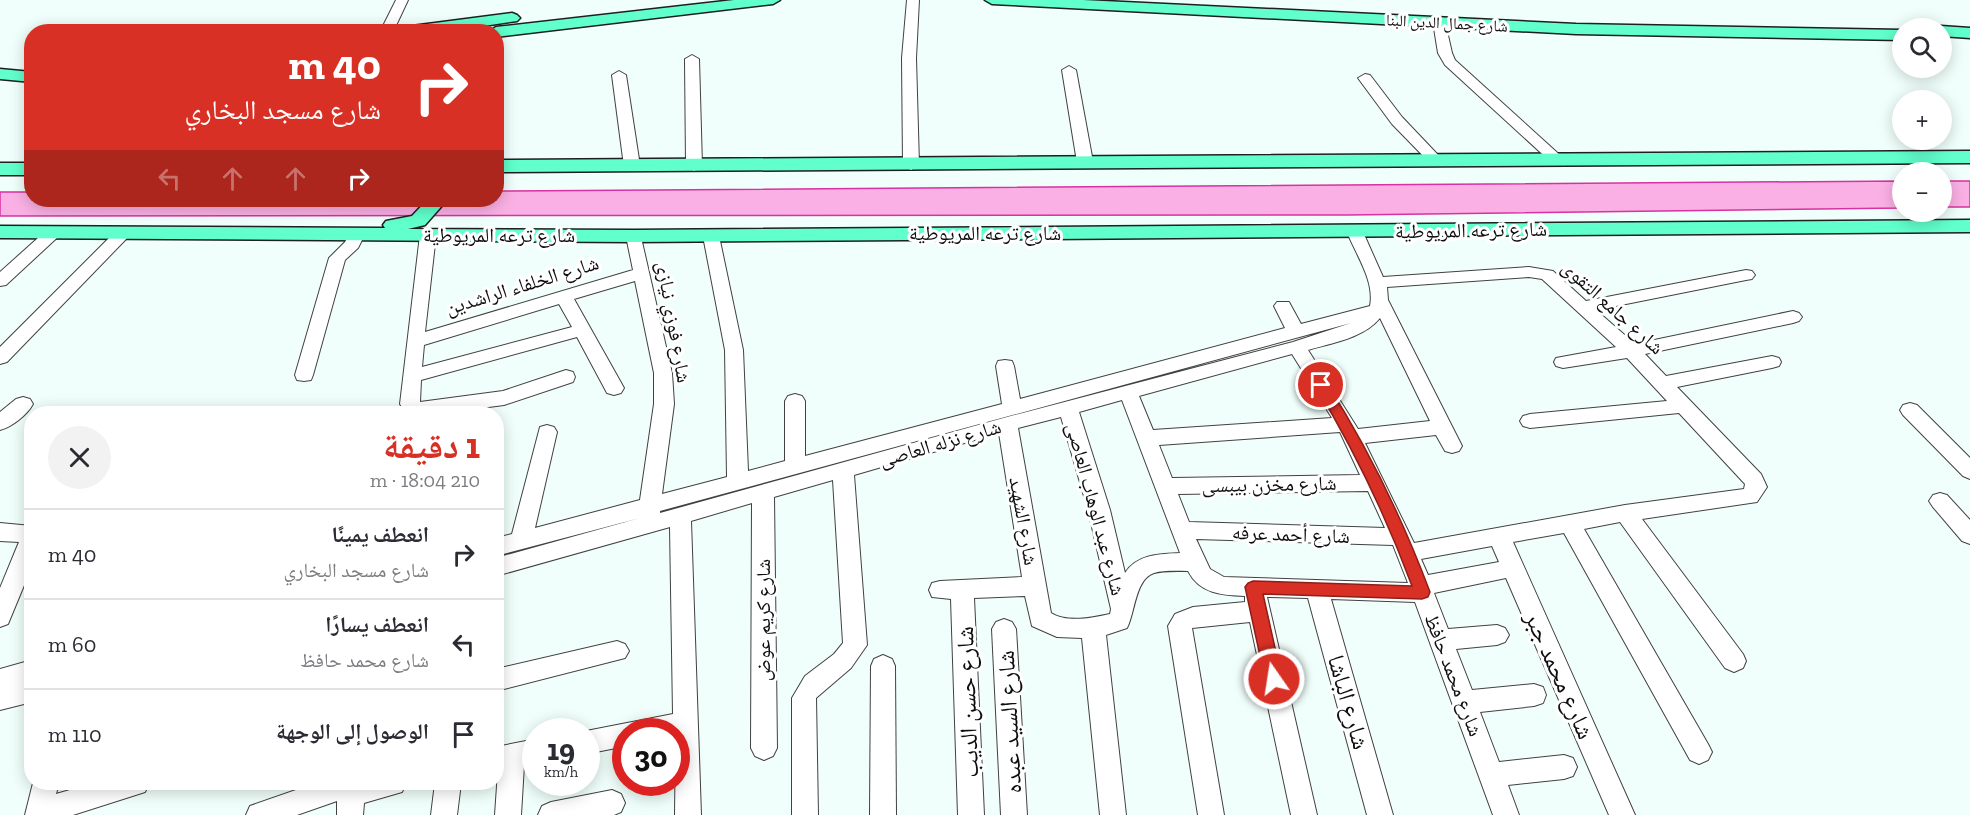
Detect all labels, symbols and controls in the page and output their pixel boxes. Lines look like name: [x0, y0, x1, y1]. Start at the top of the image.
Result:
street label: شارع جمال الدين البنا: [1386, 10, 1508, 37]
map controls: [1892, 18, 1952, 222]
button: search: [1892, 18, 1952, 78]
text: 40 m: [288, 39, 381, 90]
icon: right: [402, 48, 480, 126]
button: +: [1892, 90, 1952, 150]
text: شارع مسجد البخاري: [184, 94, 381, 126]
icon: left: [153, 162, 186, 195]
icon: ahead: [216, 162, 249, 195]
icon: ahead: [279, 162, 312, 195]
icon: right: [342, 162, 375, 195]
button: −: [1892, 162, 1952, 222]
street label: شارع ترعه المريوطية: [1395, 217, 1547, 244]
street label: شارع ترعه المريوطية: [909, 221, 1061, 246]
street label: شارع ترعه المريوطية: [423, 223, 575, 248]
street label: شارع الخلفاء الراشدين: [443, 250, 602, 321]
street label: شارع جامع التقوى: [1556, 255, 1669, 360]
street label: شارع فوزي نيازى: [648, 259, 696, 385]
pin: [1295, 359, 1346, 410]
icon: arrive: [1304, 368, 1337, 401]
street label: شارع نزله العاصى: [876, 414, 1004, 473]
street label: شارع عبد الوهاب العاصى: [1060, 420, 1131, 598]
text: 1 دقيقة: [383, 424, 480, 467]
button: close: [48, 426, 111, 489]
text: 210 m · 18:04: [370, 468, 480, 492]
street label: شارع مخزن بيبسى: [1201, 471, 1337, 498]
street label: شارع الشهيد: [1003, 475, 1044, 567]
street label: شارع أحمد عرفه: [1232, 520, 1350, 549]
text: انعطف يمينًا: [332, 521, 429, 548]
icon: right: [447, 538, 480, 571]
text: 40 m: [48, 541, 97, 568]
text: شارع مسجد البخاري: [283, 558, 429, 582]
street label: شارع كريم عوض: [751, 559, 777, 681]
street label: شارع محمد جبر: [1518, 606, 1601, 744]
street label: شارع محمد حافظ: [1419, 610, 1488, 740]
text: انعطف يسارًا: [325, 611, 429, 638]
street label: شارع حسن الديب: [950, 626, 985, 778]
icon: left: [447, 628, 480, 661]
text: 60 m: [48, 631, 96, 658]
position arrow: [1242, 647, 1306, 711]
text: شارع محمد حافظ: [300, 648, 429, 672]
street label: شارع السيد عبده: [991, 650, 1028, 794]
street label: شارع الباشا: [1321, 651, 1376, 753]
text: الوصول إلى الوجهة: [276, 718, 429, 745]
icon: arrive: [447, 718, 480, 751]
speed limit sign: 30: [612, 718, 690, 796]
text: 110 m: [48, 721, 102, 748]
text: 19: [547, 732, 575, 768]
text: km/h: [544, 763, 578, 781]

